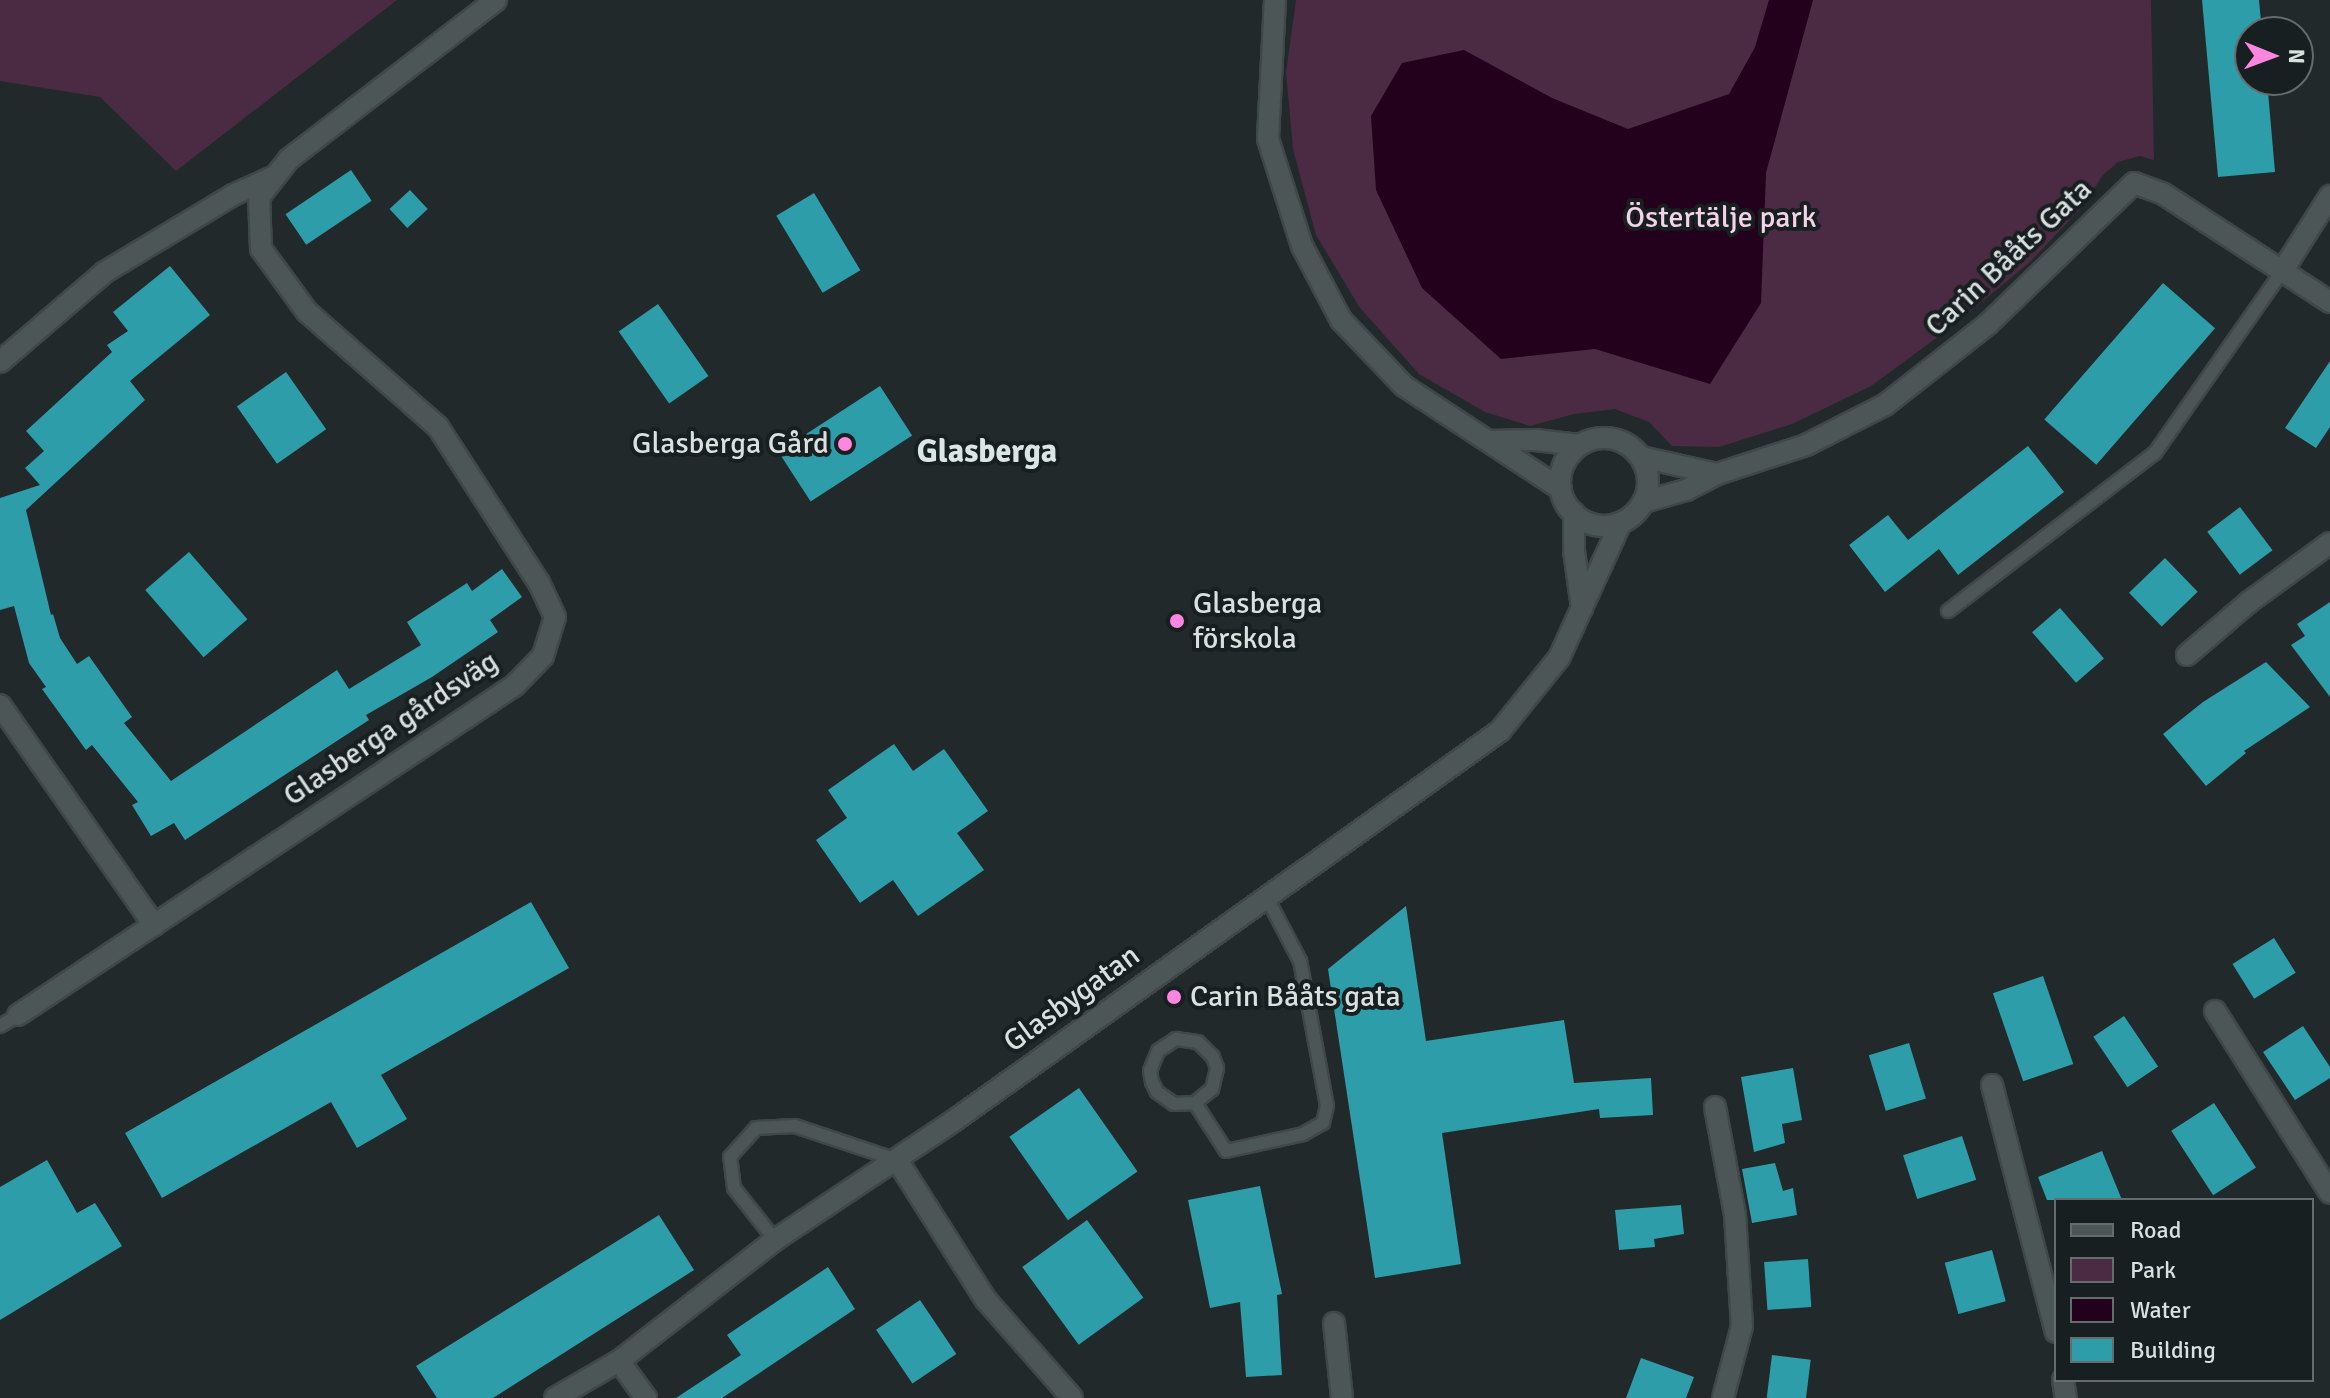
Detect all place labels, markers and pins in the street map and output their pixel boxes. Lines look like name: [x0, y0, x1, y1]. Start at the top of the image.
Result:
place label: Glasberga Gård: [632, 426, 829, 462]
marker: Glasberga Gård: [836, 435, 854, 453]
place label: Glasberga förskola: [1193, 586, 1322, 656]
marker: Glasberga förskola: [1168, 612, 1186, 630]
place label: Carin Bååts gata: [1190, 979, 1401, 1015]
marker: Carin Bååts gata: [1165, 988, 1183, 1006]

